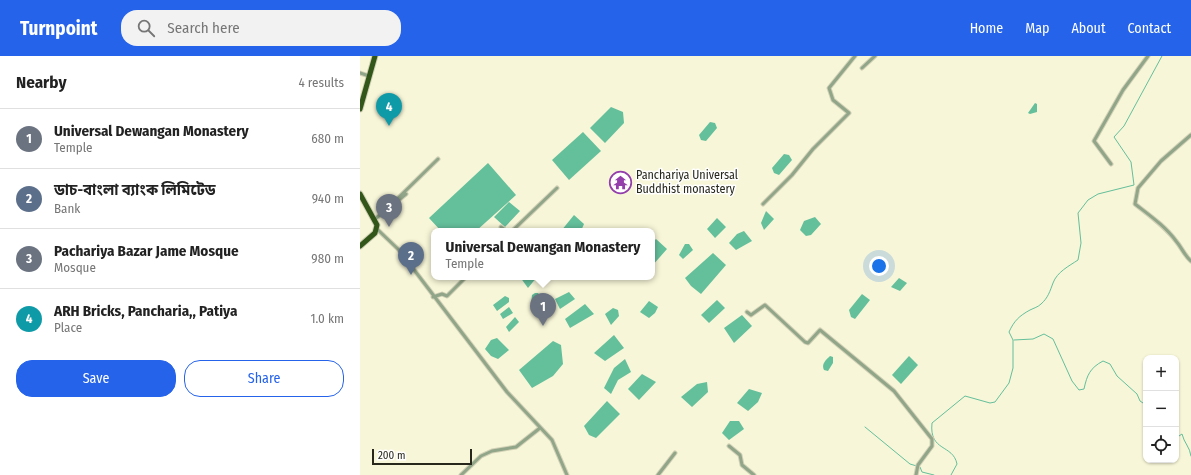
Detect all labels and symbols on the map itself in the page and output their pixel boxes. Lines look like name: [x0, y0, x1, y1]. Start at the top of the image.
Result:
pin: 4: [376, 93, 402, 126]
place label: Panchariya Universal Buddhist monastery: [636, 168, 738, 196]
temple icon: Panchariya Universal Buddhist monastery: [607, 169, 633, 195]
pin: 3: [376, 194, 402, 227]
pin: 2: [398, 242, 424, 275]
your location: [869, 256, 889, 276]
pin: 1: [530, 293, 556, 326]
scale bar: [372, 447, 472, 466]

